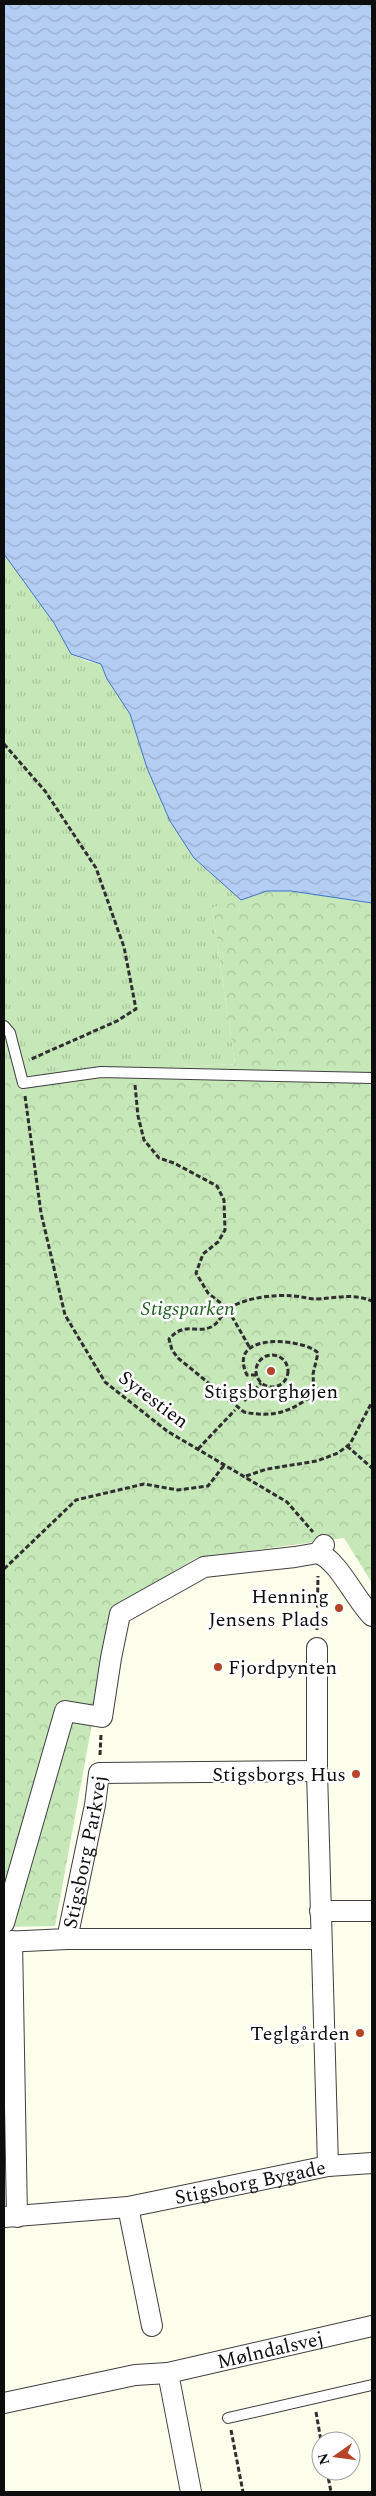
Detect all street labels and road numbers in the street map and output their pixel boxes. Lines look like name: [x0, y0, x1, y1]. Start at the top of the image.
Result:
street label: Syrestien: [112, 1363, 195, 1436]
street label: Stigsborg Parkvej: [56, 1773, 115, 1932]
street label: Stigsborg Bygade: [172, 2153, 328, 2213]
street label: Mølndalsvej: [214, 2324, 327, 2377]

